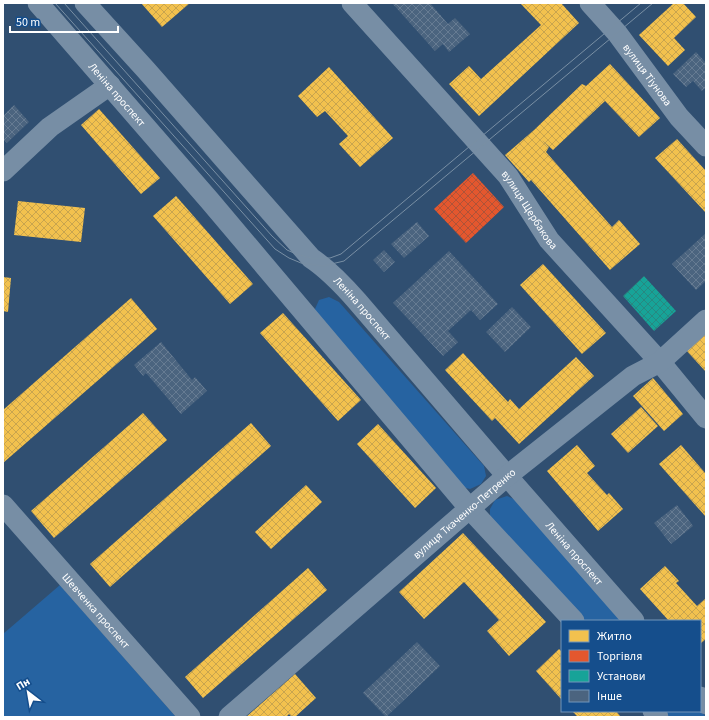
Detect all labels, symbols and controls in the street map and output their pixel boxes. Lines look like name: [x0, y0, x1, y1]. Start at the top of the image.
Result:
scale bar: [10, 8, 118, 34]
text: 50 m: [16, 14, 40, 31]
street label: вулиця Тіунова: [620, 40, 676, 109]
street label: Леніна проспект: [85, 59, 149, 130]
street label: вулиця Щербакова: [498, 167, 561, 252]
street label: Леніна проспект: [331, 273, 395, 343]
street label: вулиця Ткаченко-Петренко: [409, 465, 519, 562]
street label: Леніна проспект: [543, 518, 607, 588]
street label: Шевченка проспект: [59, 570, 134, 652]
legend: [561, 620, 701, 712]
text: Житло: [597, 628, 632, 645]
text: Торгівля: [597, 648, 642, 665]
text: Установи: [597, 668, 645, 685]
north arrow: [8, 672, 48, 712]
text: Пн: [13, 674, 33, 694]
text: Інше: [597, 688, 622, 705]

